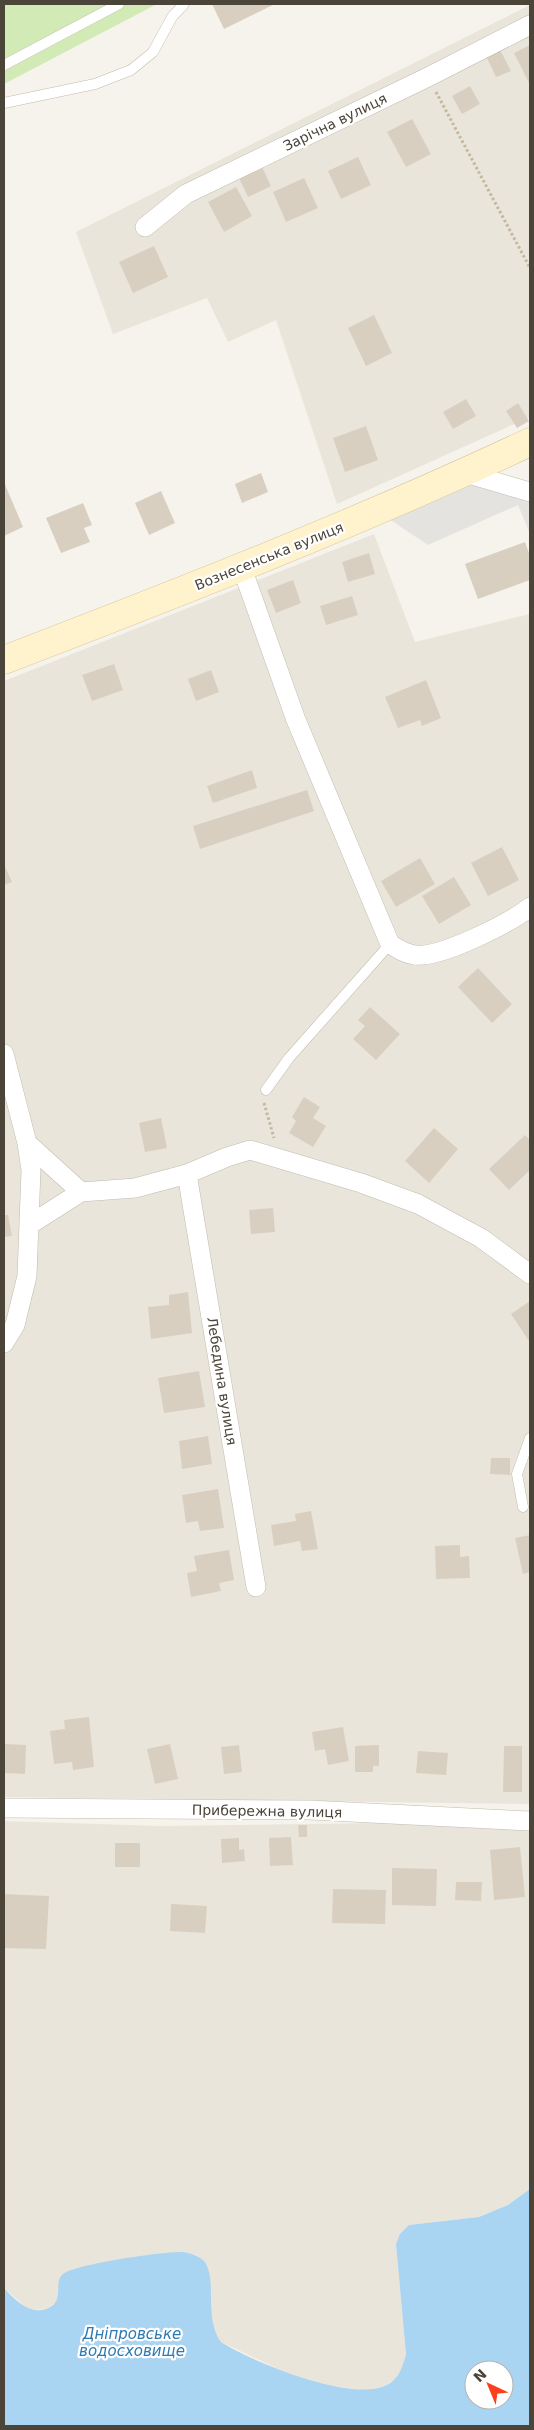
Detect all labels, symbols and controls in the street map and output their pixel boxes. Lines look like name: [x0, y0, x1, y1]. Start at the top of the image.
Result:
street label: Зарічна вулиця: [281, 90, 389, 154]
street label: Вознесенська вулиця: [192, 519, 346, 593]
street label: Лебедина вулиця: [204, 1316, 240, 1446]
street label: Прибережна вулиця: [192, 1802, 342, 1820]
water label: Дніпровське водосховище: [79, 2325, 185, 2360]
north arrow: [464, 2360, 514, 2410]
text: N: [470, 2366, 490, 2385]

